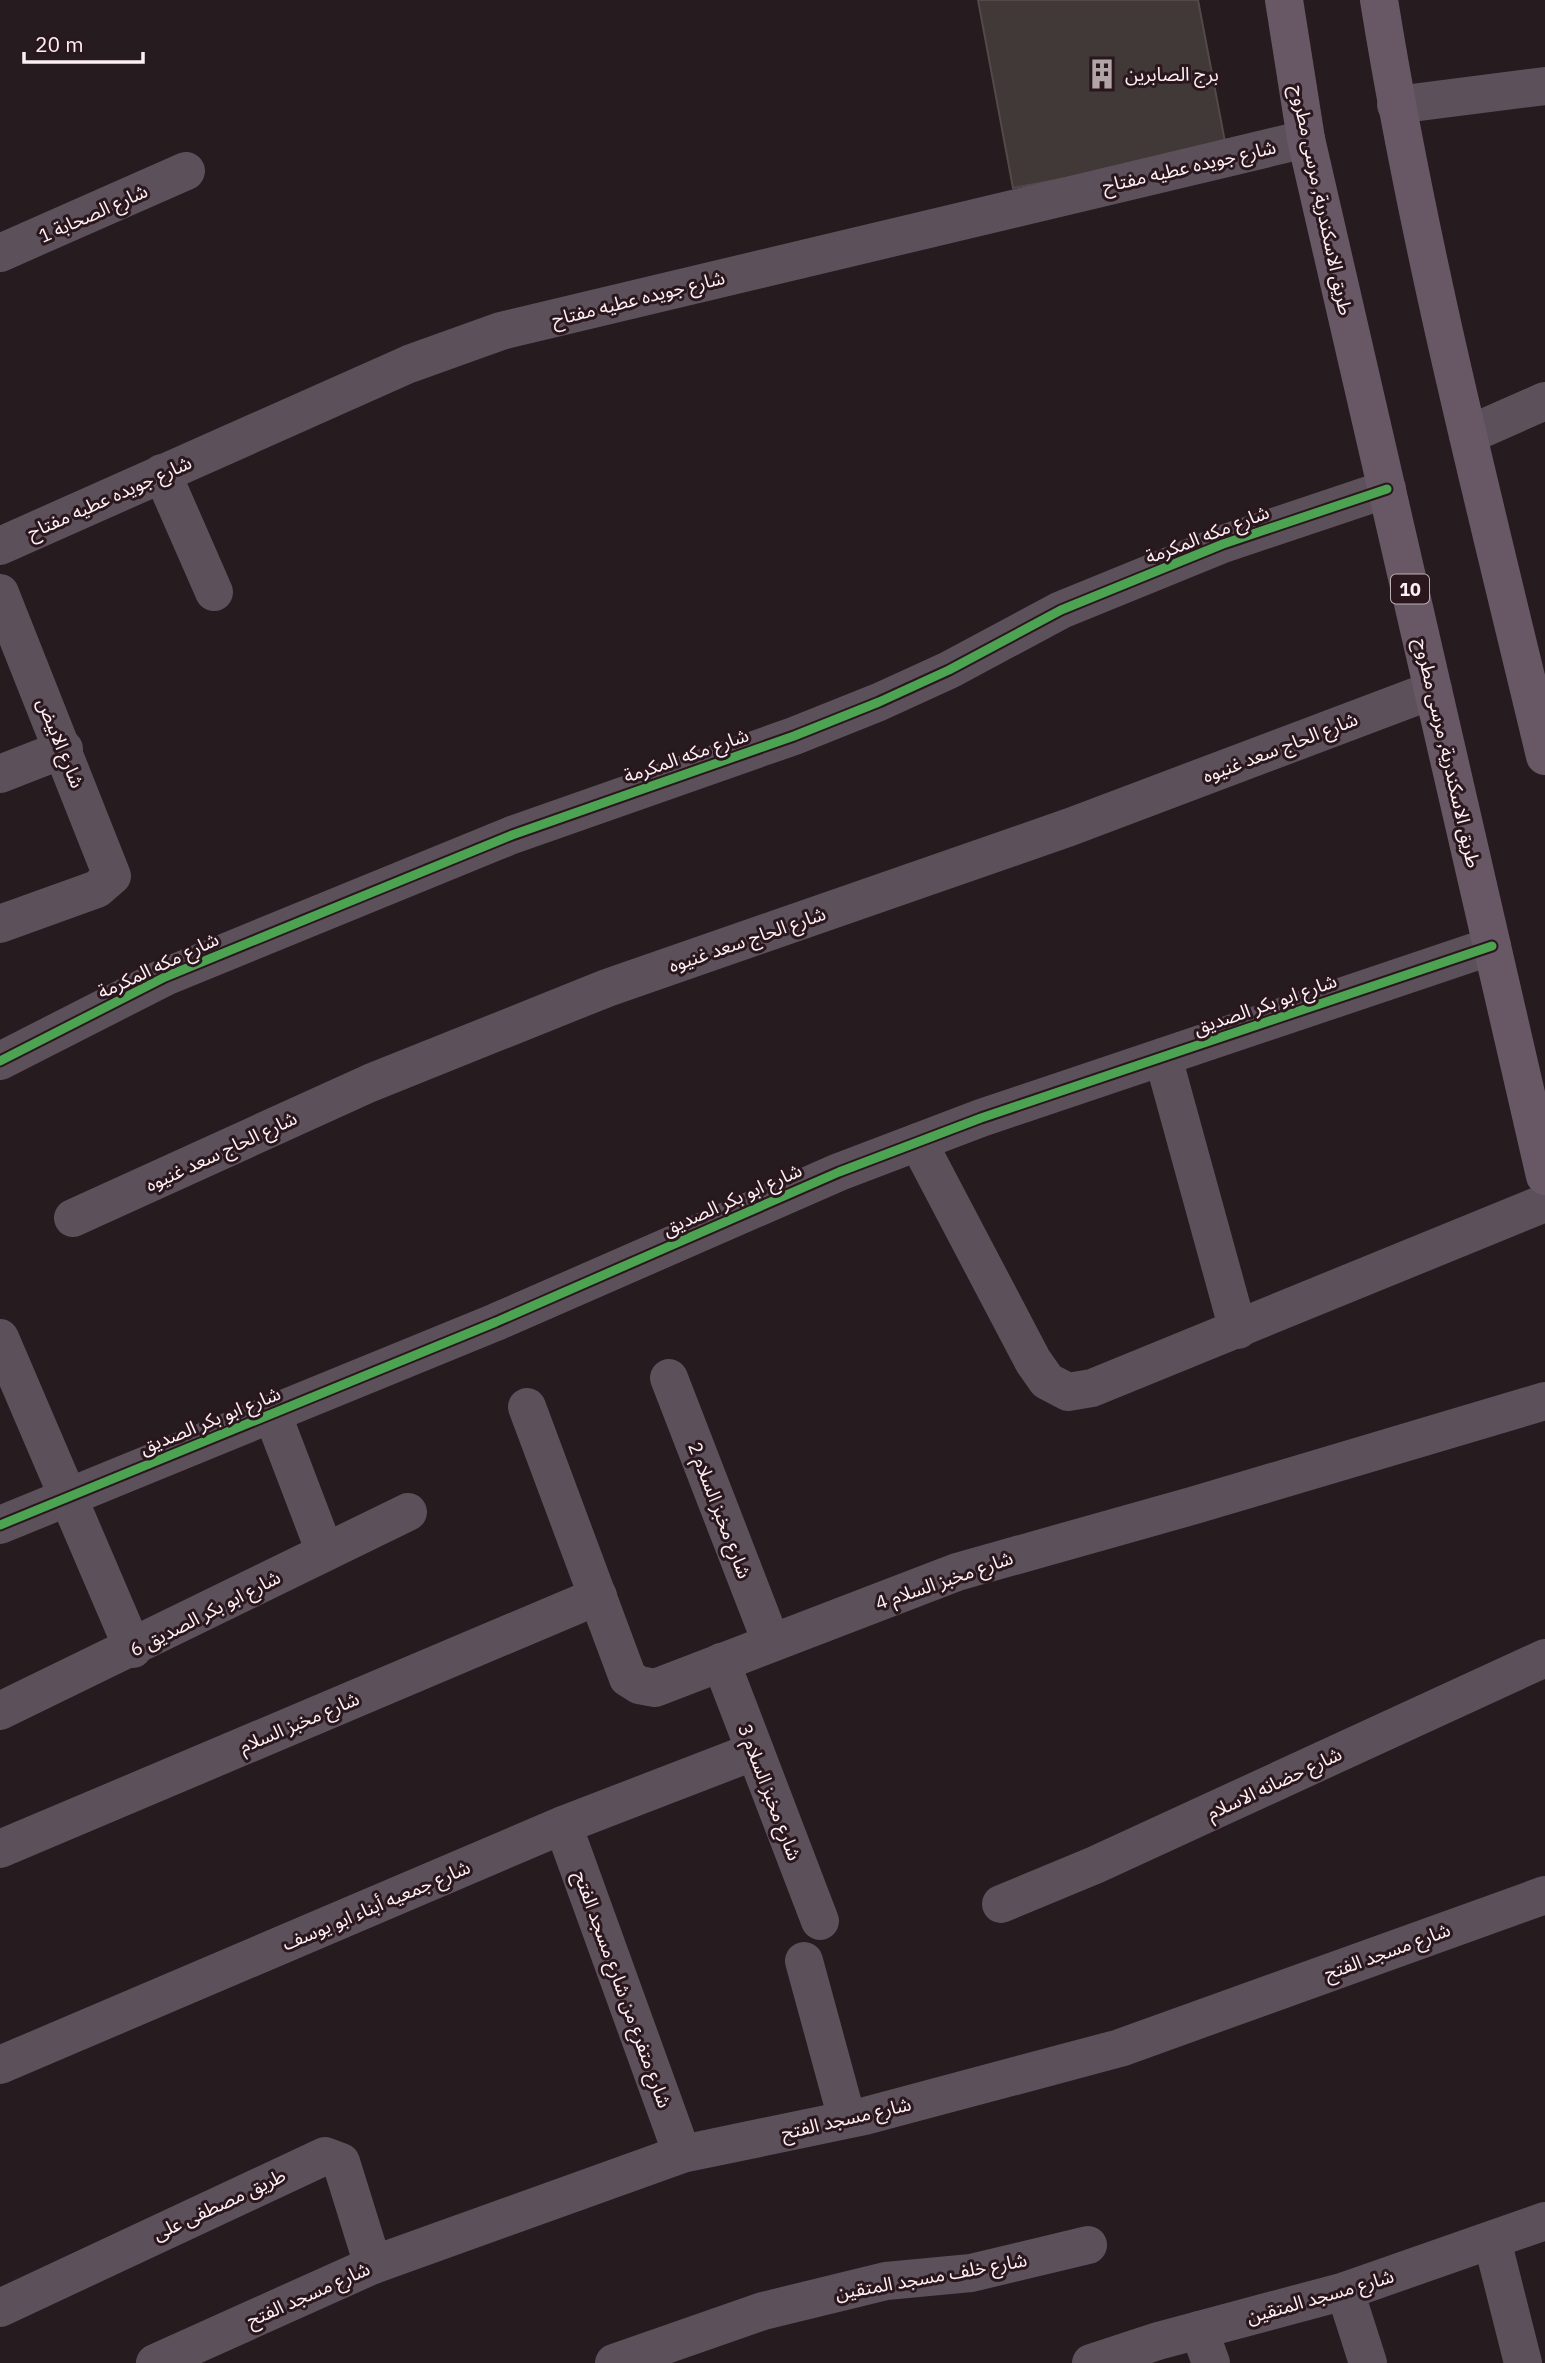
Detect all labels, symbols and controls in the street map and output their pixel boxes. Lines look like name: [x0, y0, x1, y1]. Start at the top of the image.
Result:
scale bar: [24, 21, 144, 65]
text: 20 m: [35, 30, 84, 58]
building icon: برج الصابرين: [1085, 57, 1119, 91]
place label: برج الصابرين: [1125, 62, 1219, 88]
street label: طريق الاسكندرية, مرسى مطروح: [1284, 83, 1358, 318]
street label: شارع جويده عطيه مفتاح: [1100, 134, 1279, 200]
street label: شارع الصحابة 1: [35, 178, 152, 250]
street label: شارع جويده عطيه مفتاح: [549, 265, 728, 333]
street label: شارع جويده عطيه مفتاح: [23, 450, 196, 546]
street label: شارع مكه المكرمة: [1142, 499, 1273, 571]
road number: 10: [1391, 574, 1429, 604]
street label: طريق الاسكندرية, مرسى مطروح: [1408, 636, 1486, 871]
street label: شارع الابيض: [30, 694, 90, 792]
street label: شارع الحاج سعد غنيوه: [1199, 706, 1362, 790]
street label: شارع مكه المكرمة: [620, 722, 752, 790]
street label: شارع الحاج سعد غنيوه: [665, 901, 829, 979]
street label: شارع مكه المكرمة: [94, 926, 223, 1005]
street label: شارع ابو بكر الصديق: [1190, 968, 1340, 1042]
street label: شارع الحاج سعد غنيوه: [141, 1105, 301, 1198]
street label: شارع ابو بكر الصديق: [659, 1158, 806, 1242]
street label: شارع ابو بكر الصديق: [136, 1381, 285, 1461]
street label: شارع مخبز السلام 2: [680, 1438, 757, 1583]
street label: شارع مخبز السلام 4: [872, 1545, 1017, 1618]
street label: شارع ابو بكر الصديق 6: [126, 1565, 285, 1663]
street label: شارع مخبز السلام: [235, 1686, 364, 1761]
street label: شارع مخبز السلام 3: [730, 1720, 807, 1865]
street label: شارع حضانه الاسلام: [1203, 1741, 1347, 1827]
street label: شارع جمعيه أبناء ابو يوسف: [278, 1855, 474, 1957]
street label: شارع متفرع من شارع مسجد الفتح: [566, 1867, 677, 2112]
street label: شارع مسجد الفتح: [1321, 1917, 1454, 1988]
street label: شارع مسجد الفتح: [779, 2091, 914, 2148]
street label: طريق مصطفى على: [149, 2163, 289, 2245]
street label: شارع خلف مسجد المتقين: [833, 2247, 1029, 2307]
street label: شارع مسجد الفتح: [243, 2256, 375, 2335]
street label: شارع مسجد المتقين: [1244, 2263, 1397, 2330]

